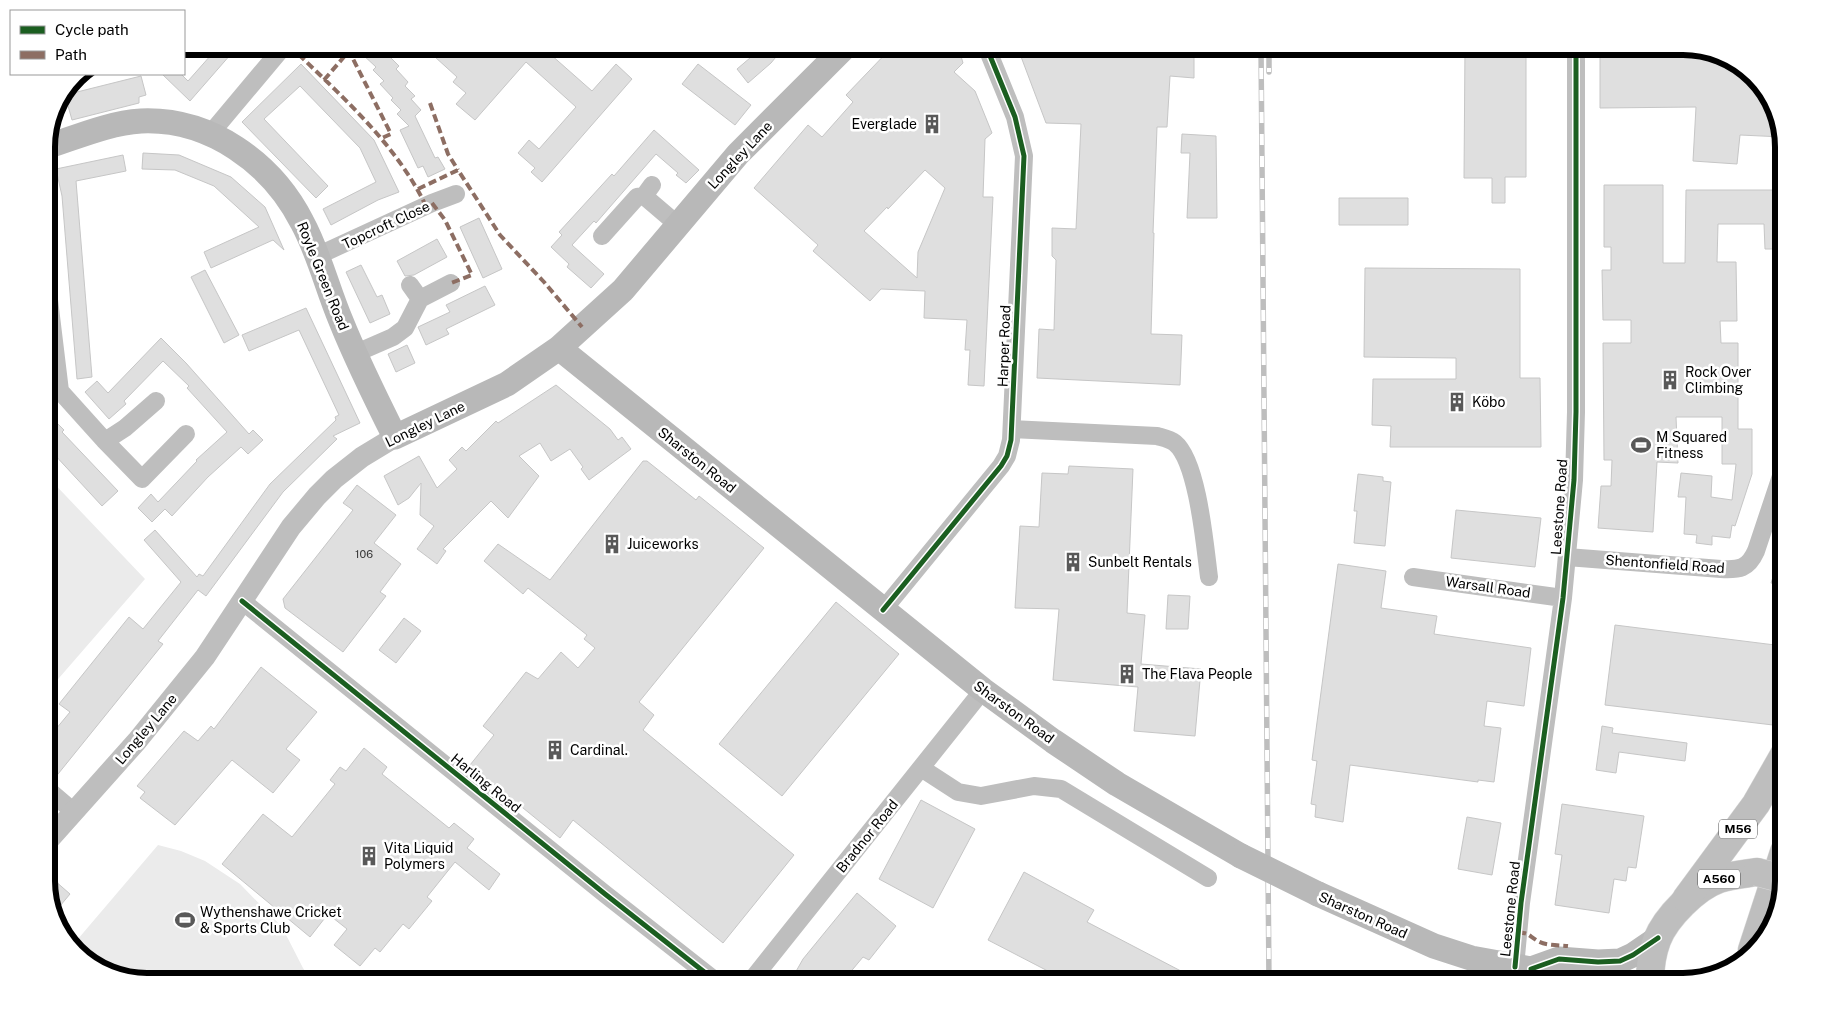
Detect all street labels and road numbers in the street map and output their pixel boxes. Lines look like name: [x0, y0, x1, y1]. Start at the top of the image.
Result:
street label: Longley Lane: [705, 118, 775, 192]
street label: Topcroft Close: [340, 198, 432, 252]
street label: Royle Green Road: [294, 219, 352, 333]
street label: Harper Road: [995, 305, 1013, 387]
street label: Longley Lane: [383, 398, 468, 450]
street label: Sharston Road: [655, 424, 739, 496]
street label: Leestone Road: [1548, 458, 1570, 556]
street label: Shentonfield Road: [1605, 552, 1725, 576]
street label: Warsall Road: [1445, 573, 1531, 601]
street label: Sharston Road: [971, 678, 1057, 746]
street label: Longley Lane: [112, 691, 180, 767]
street label: Harling Road: [448, 750, 524, 816]
street label: Bradnor Road: [833, 796, 901, 876]
road number: M56: [1719, 820, 1757, 839]
street label: Leestone Road: [1497, 860, 1523, 958]
road number: A560: [1698, 870, 1740, 889]
street label: Sharston Road: [1316, 888, 1410, 942]

